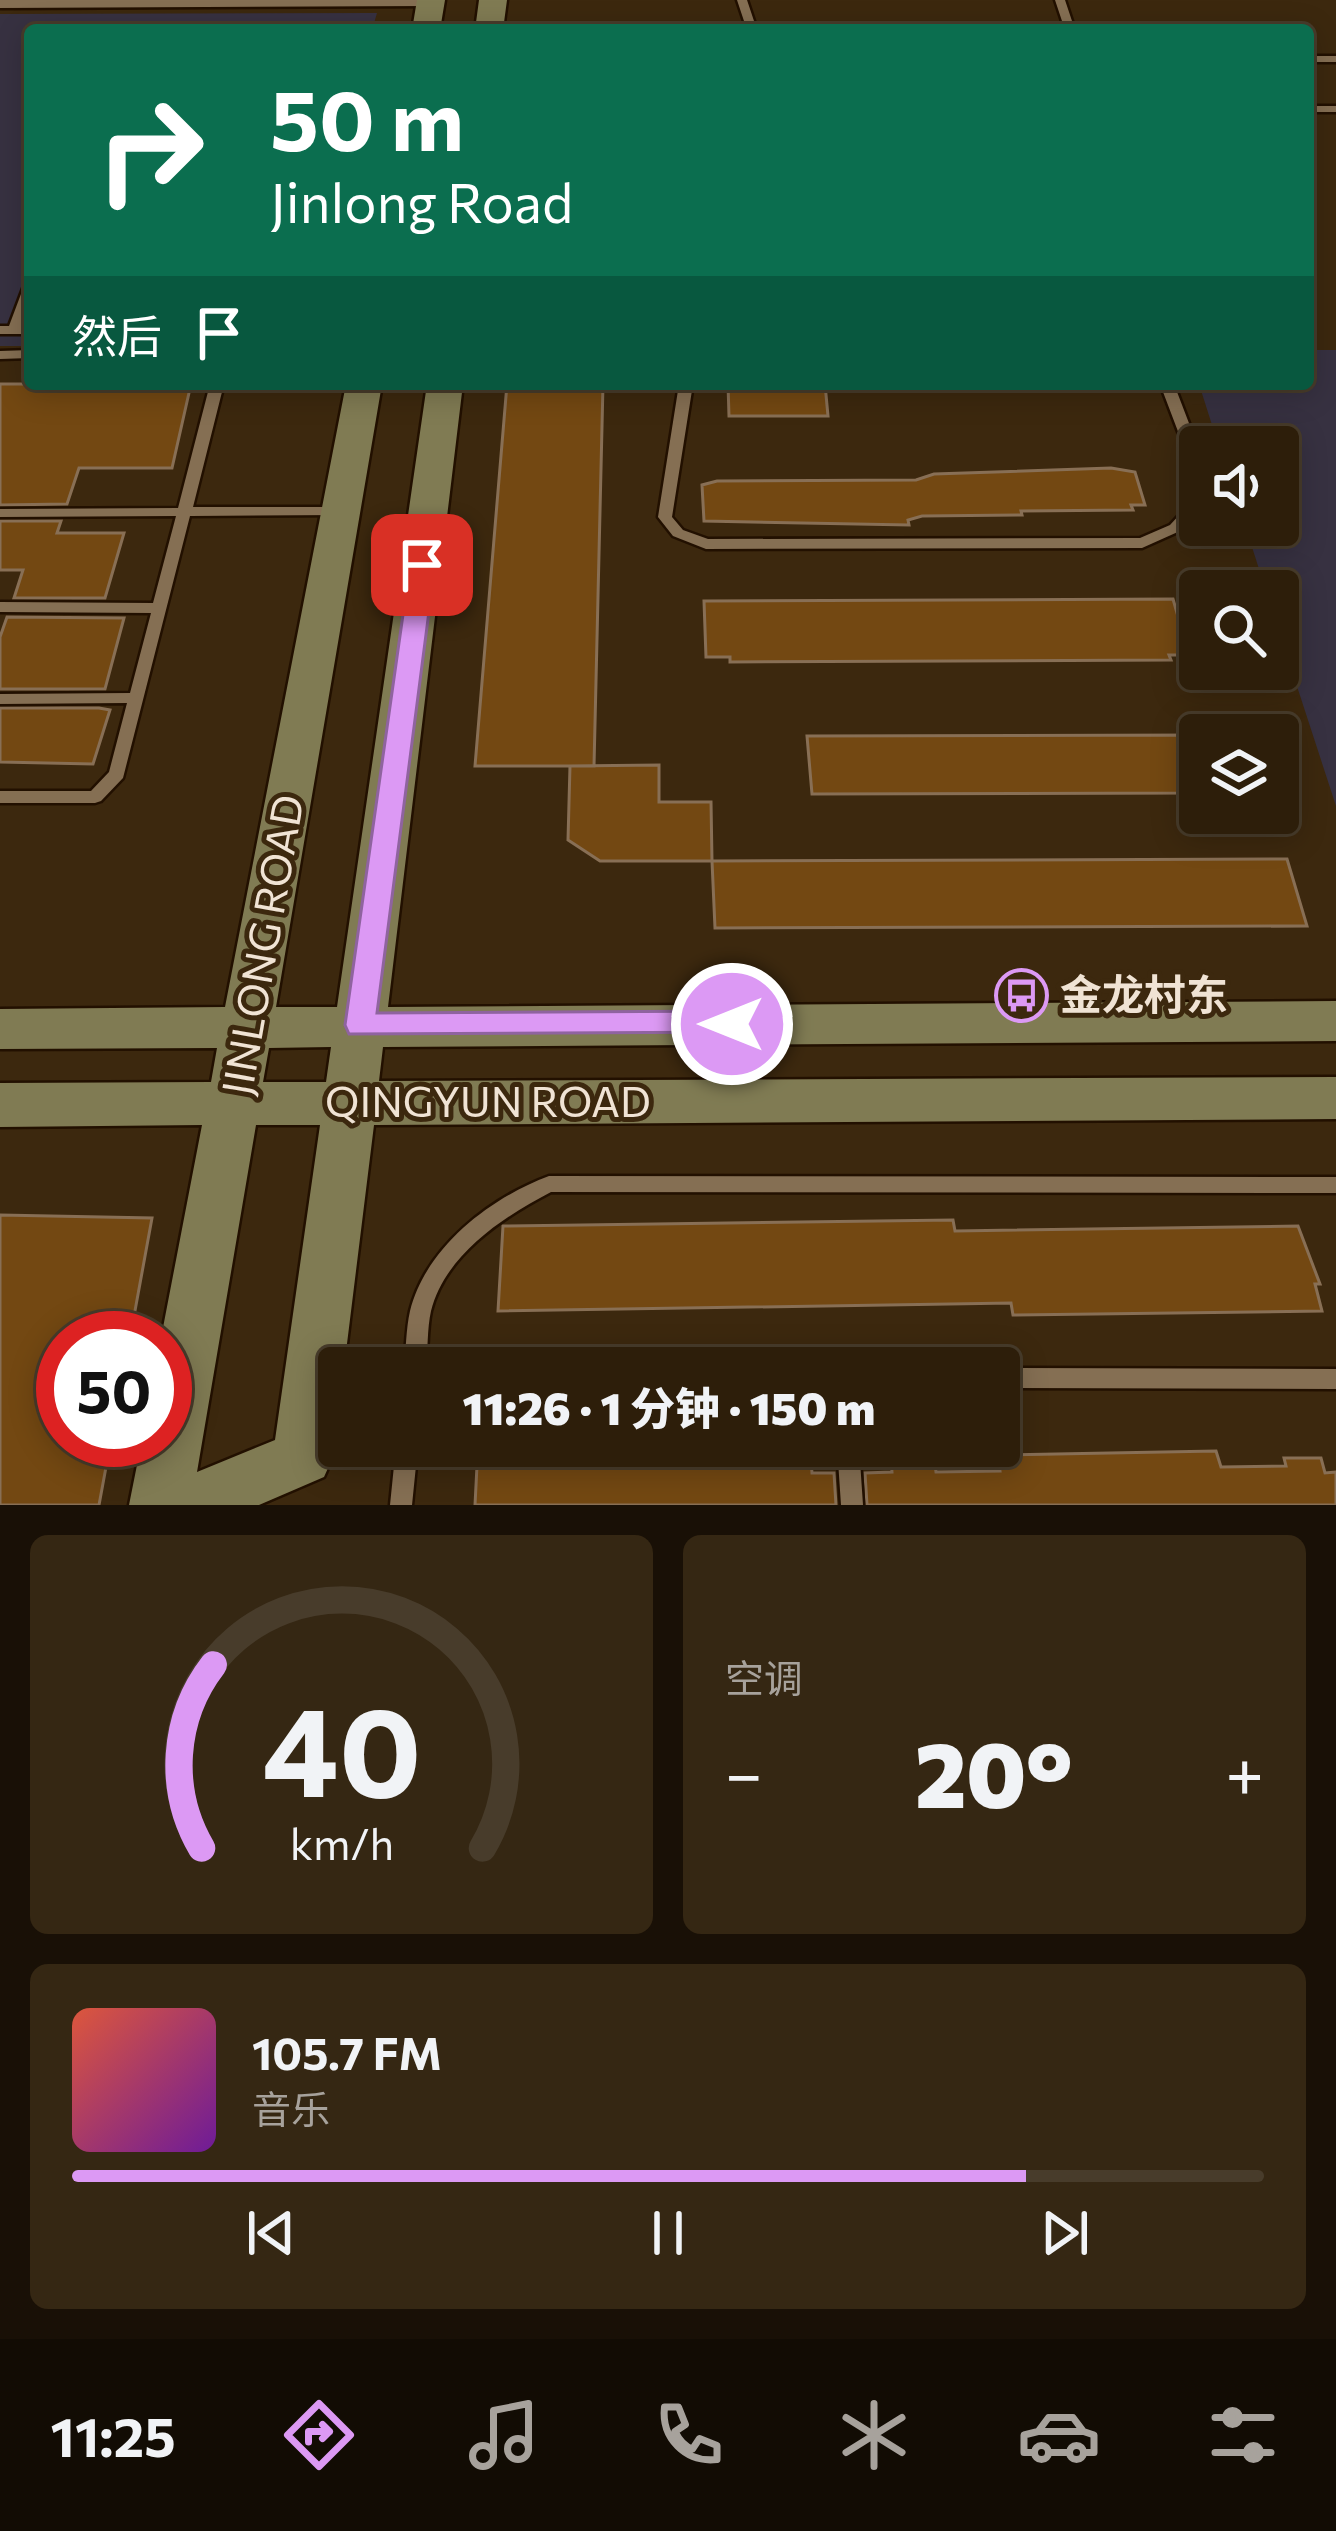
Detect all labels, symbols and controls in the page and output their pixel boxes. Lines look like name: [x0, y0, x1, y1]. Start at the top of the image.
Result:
text: 50 m: [270, 66, 464, 168]
icon: right: [72, 72, 228, 228]
text: Jinlong Road: [270, 168, 573, 234]
icon: arrive: [186, 300, 252, 366]
text: 然后: [72, 307, 162, 362]
map controls: [1179, 426, 1299, 834]
button: sound: [1179, 426, 1299, 546]
pin: [371, 514, 473, 616]
icon: arrive: [389, 532, 455, 598]
button: search: [1179, 570, 1299, 690]
button: layers: [1179, 714, 1299, 834]
street label: JINLONG ROAD: [209, 790, 313, 1099]
position arrow: [669, 961, 795, 1087]
bus stop icon: 金龙村东: [993, 967, 1049, 1023]
place label: 金龙村东: [1060, 967, 1228, 1019]
street label: QINGYUN ROAD: [325, 1074, 651, 1126]
speed limit sign: 50: [36, 1311, 192, 1467]
text: 11:26 · 1 分钟 · 150 m: [463, 1379, 875, 1434]
text: 空调: [725, 1653, 803, 1701]
text: 40: [262, 1670, 421, 1823]
text: 20°: [915, 1716, 1073, 1827]
text: −: [725, 1731, 763, 1812]
text: +: [1225, 1731, 1264, 1812]
text: km/h: [289, 1815, 394, 1868]
text: 105.7 FM: [252, 2024, 442, 2079]
text: 音乐: [252, 2084, 330, 2132]
icon: previous: [238, 2200, 304, 2266]
icon: pause: [635, 2200, 701, 2266]
icon: next: [1032, 2200, 1098, 2266]
icon: directions: [277, 2393, 361, 2477]
icon: music: [462, 2393, 546, 2477]
icon: phone: [647, 2393, 731, 2477]
icon: climate: [832, 2393, 916, 2477]
icon: car: [1017, 2393, 1101, 2477]
icon: filters: [1201, 2393, 1285, 2477]
text: 11:25: [50, 2402, 176, 2468]

